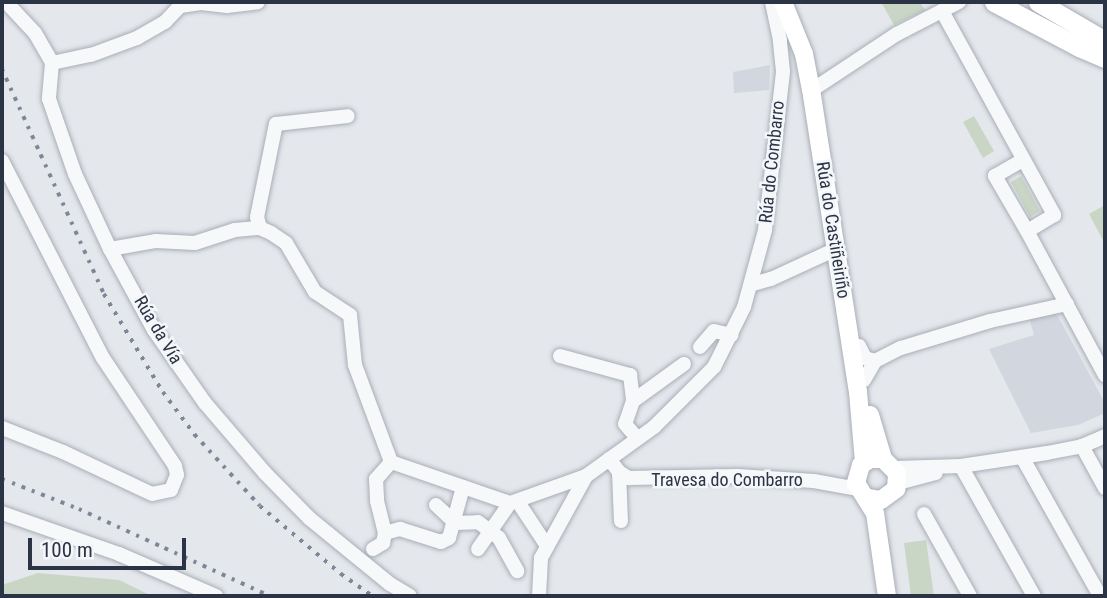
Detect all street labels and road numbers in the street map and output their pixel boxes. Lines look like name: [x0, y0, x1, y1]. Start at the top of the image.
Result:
street label: Rúa do Combarro: [755, 100, 789, 224]
street label: Rúa do Castiñeiriño: [812, 160, 854, 300]
street label: Rúa da Vía: [129, 292, 187, 368]
street label: Travesa do Combarro: [651, 469, 803, 491]

